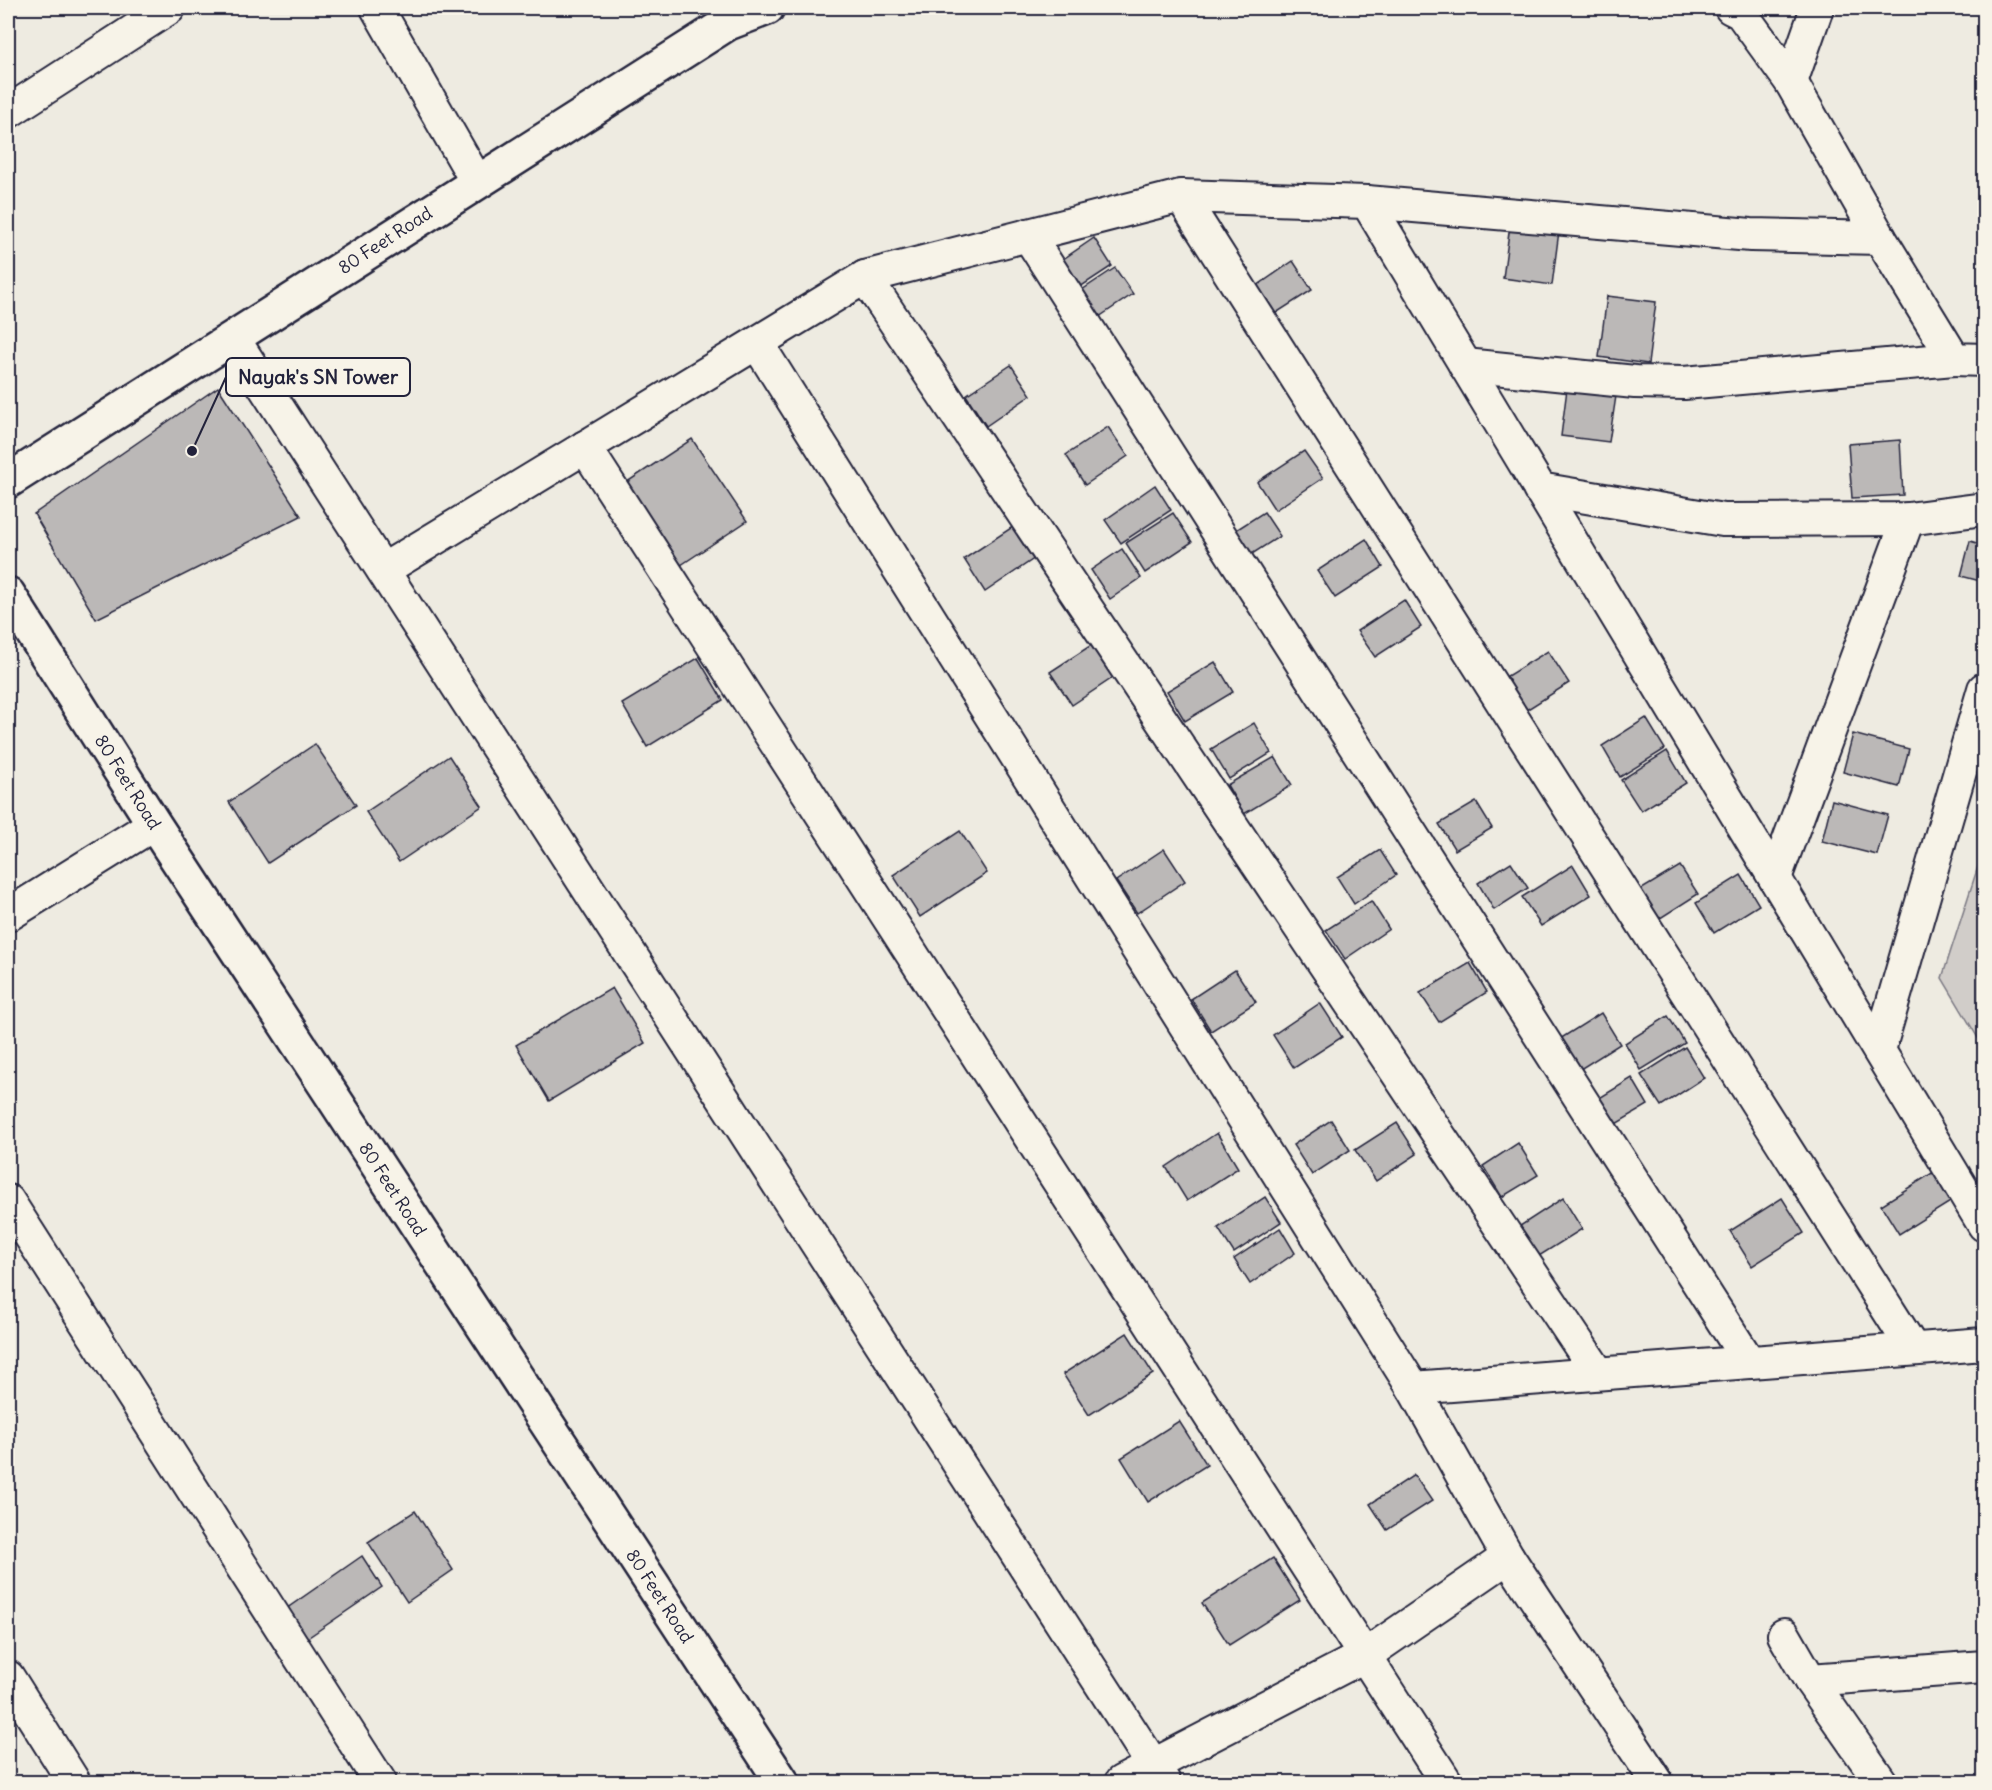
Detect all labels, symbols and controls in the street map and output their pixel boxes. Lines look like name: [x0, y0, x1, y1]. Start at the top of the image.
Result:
street label: 80 Feet Road: [334, 201, 437, 279]
callout: Nayak's SN Tower: [226, 358, 410, 396]
text: Nayak's SN Tower: [238, 364, 399, 389]
street label: 80 Feet Road: [90, 730, 166, 834]
street label: 80 Feet Road: [354, 1138, 432, 1241]
street label: 80 Feet Road: [621, 1545, 699, 1648]

